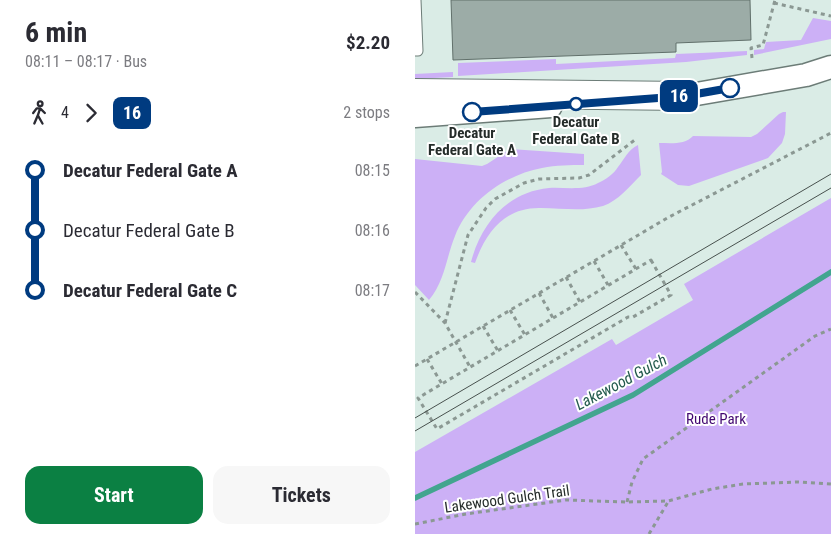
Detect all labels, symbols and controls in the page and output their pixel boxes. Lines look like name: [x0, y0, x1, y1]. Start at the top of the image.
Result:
text: 6 min: [25, 16, 87, 49]
text: $2.20: [346, 31, 390, 54]
text: 08:11 – 08:17 · Bus: [25, 52, 147, 71]
unlabelled marker: [720, 78, 740, 98]
line badge: 16: [657, 80, 701, 112]
text: 16: [670, 85, 688, 106]
marker: Decatur Federal Gate B: [569, 97, 583, 111]
icon: walk: [25, 99, 53, 127]
icon: forward: [77, 99, 105, 127]
text: 16: [123, 102, 141, 123]
marker: Decatur Federal Gate A: [462, 102, 482, 122]
text: 4: [61, 103, 69, 122]
text: 2 stops: [343, 103, 390, 122]
place label: Decatur Federal Gate B: [532, 113, 620, 148]
place label: Decatur Federal Gate A: [428, 124, 516, 159]
text: Decatur Federal Gate A: [63, 159, 238, 182]
text: 08:15: [355, 161, 390, 180]
text: Decatur Federal Gate B: [63, 219, 235, 242]
text: 08:16: [355, 221, 390, 240]
text: Decatur Federal Gate C: [63, 279, 237, 302]
text: 08:17: [355, 281, 390, 300]
water label: Lakewood Gulch: [572, 350, 670, 414]
park label: Rude Park: [686, 410, 746, 428]
button: Start: [25, 466, 203, 524]
button: Tickets: [213, 466, 390, 524]
street label: Lakewood Gulch Trail: [443, 481, 571, 517]

